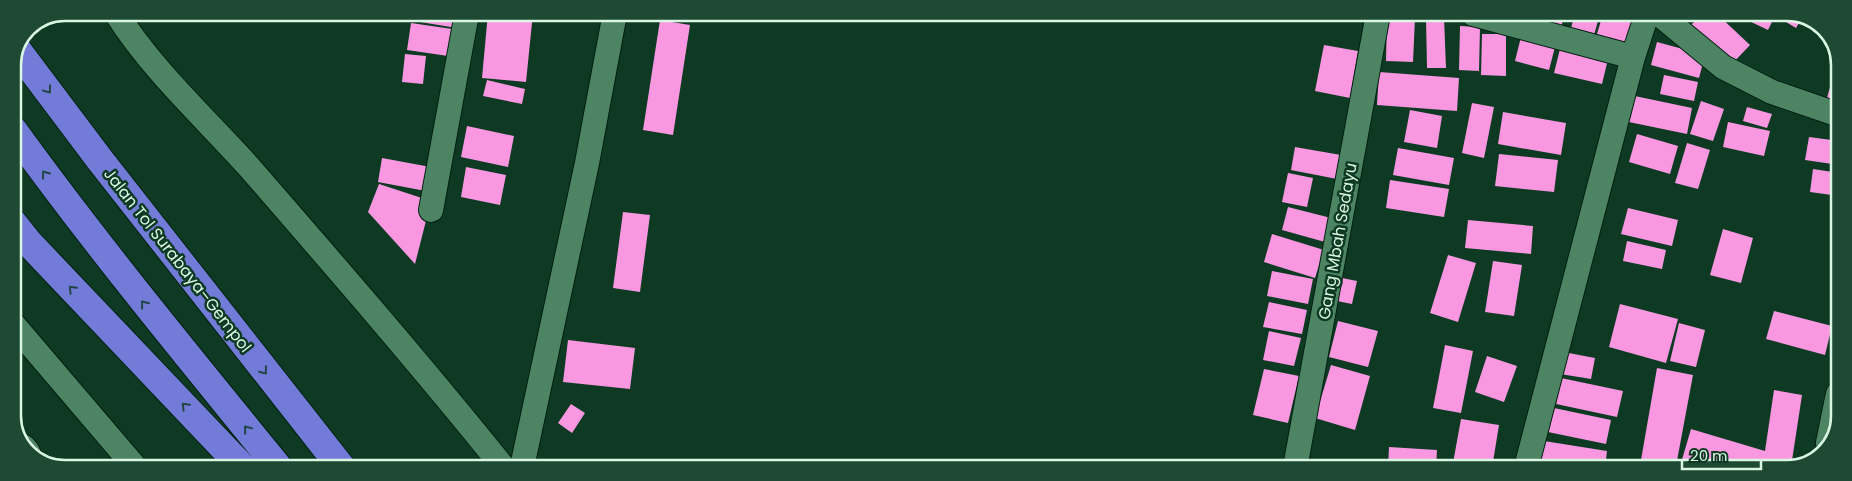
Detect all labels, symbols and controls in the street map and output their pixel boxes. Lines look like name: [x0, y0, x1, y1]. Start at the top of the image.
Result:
one-way arrow: [42, 84, 50, 93]
street label: Gang Mbah Sedayu: [1312, 161, 1363, 321]
street label: Jalan Tol Surabaya–Gempol: [98, 163, 257, 357]
one-way arrow: [42, 170, 51, 180]
one-way arrow: [69, 286, 78, 295]
one-way arrow: [140, 300, 149, 309]
one-way arrow: [259, 365, 267, 374]
one-way arrow: [182, 403, 191, 412]
one-way arrow: [244, 426, 252, 435]
scale bar: [1682, 438, 1761, 470]
text: 20 m: [1690, 445, 1728, 466]

